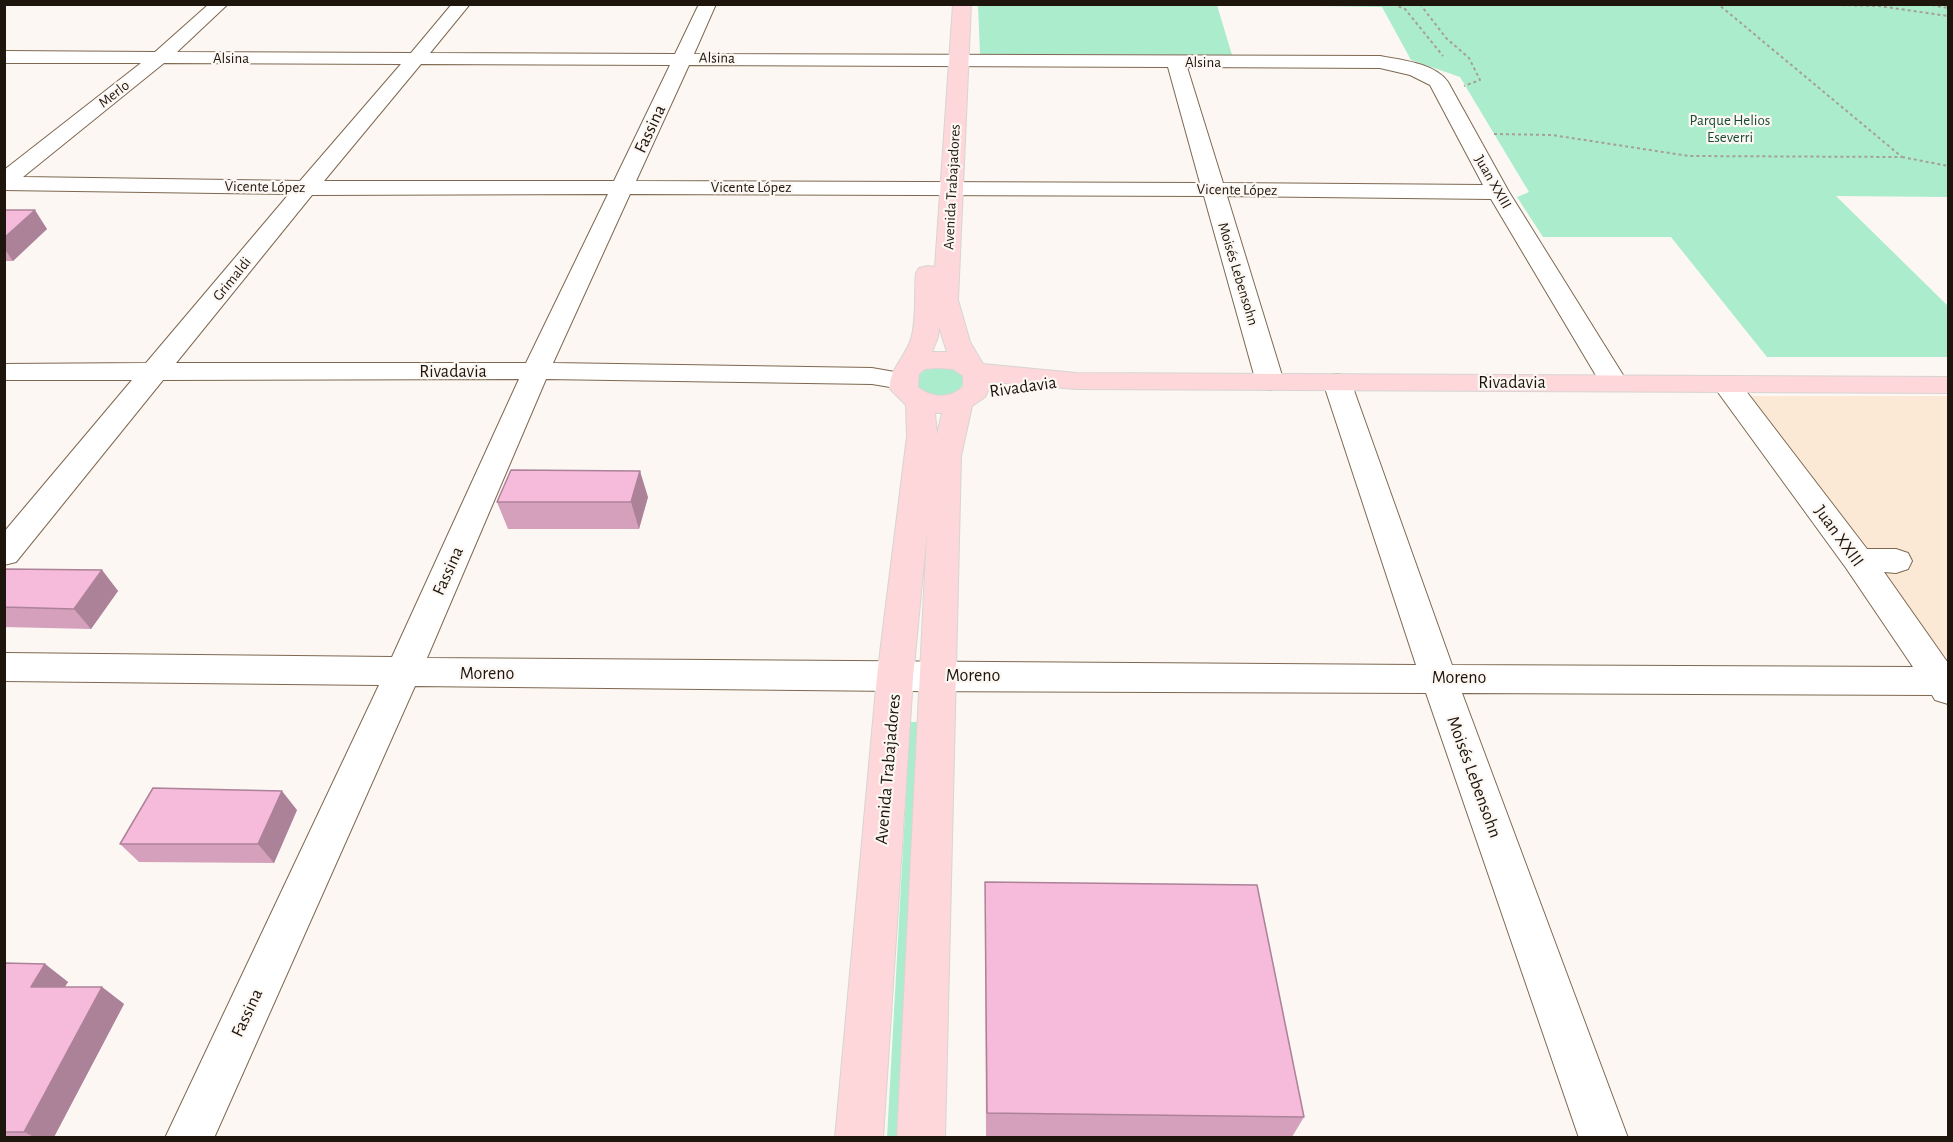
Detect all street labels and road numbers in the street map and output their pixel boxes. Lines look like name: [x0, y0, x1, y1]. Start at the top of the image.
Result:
street label: Alsina: [213, 49, 249, 67]
street label: Alsina: [699, 49, 735, 67]
street label: Alsina: [1185, 53, 1221, 71]
street label: Merlo: [95, 76, 133, 112]
street label: Fassina: [629, 101, 671, 157]
street label: Avenida Trabajadores: [940, 124, 964, 250]
street label: Juan XXIII: [1470, 152, 1516, 212]
street label: Vicente López: [225, 177, 305, 197]
street label: Vicente López: [711, 178, 791, 196]
street label: Vicente López: [1197, 180, 1277, 200]
street label: Moisés Lebensohn: [1214, 220, 1262, 328]
street label: Grimaldi: [209, 253, 255, 305]
street label: Rivadavia: [419, 361, 487, 383]
street label: Rivadavia: [988, 372, 1058, 402]
street label: Rivadavia: [1478, 372, 1546, 394]
street label: Juan XXIII: [1809, 501, 1869, 571]
street label: Fassina: [428, 543, 468, 599]
street label: Moreno: [460, 663, 514, 685]
street label: Moreno: [946, 665, 1000, 687]
street label: Moreno: [1432, 667, 1486, 689]
street label: Avenida Trabajadores: [871, 693, 905, 845]
street label: Moisés Lebensohn: [1442, 713, 1506, 841]
street label: Fassina: [226, 985, 268, 1041]

